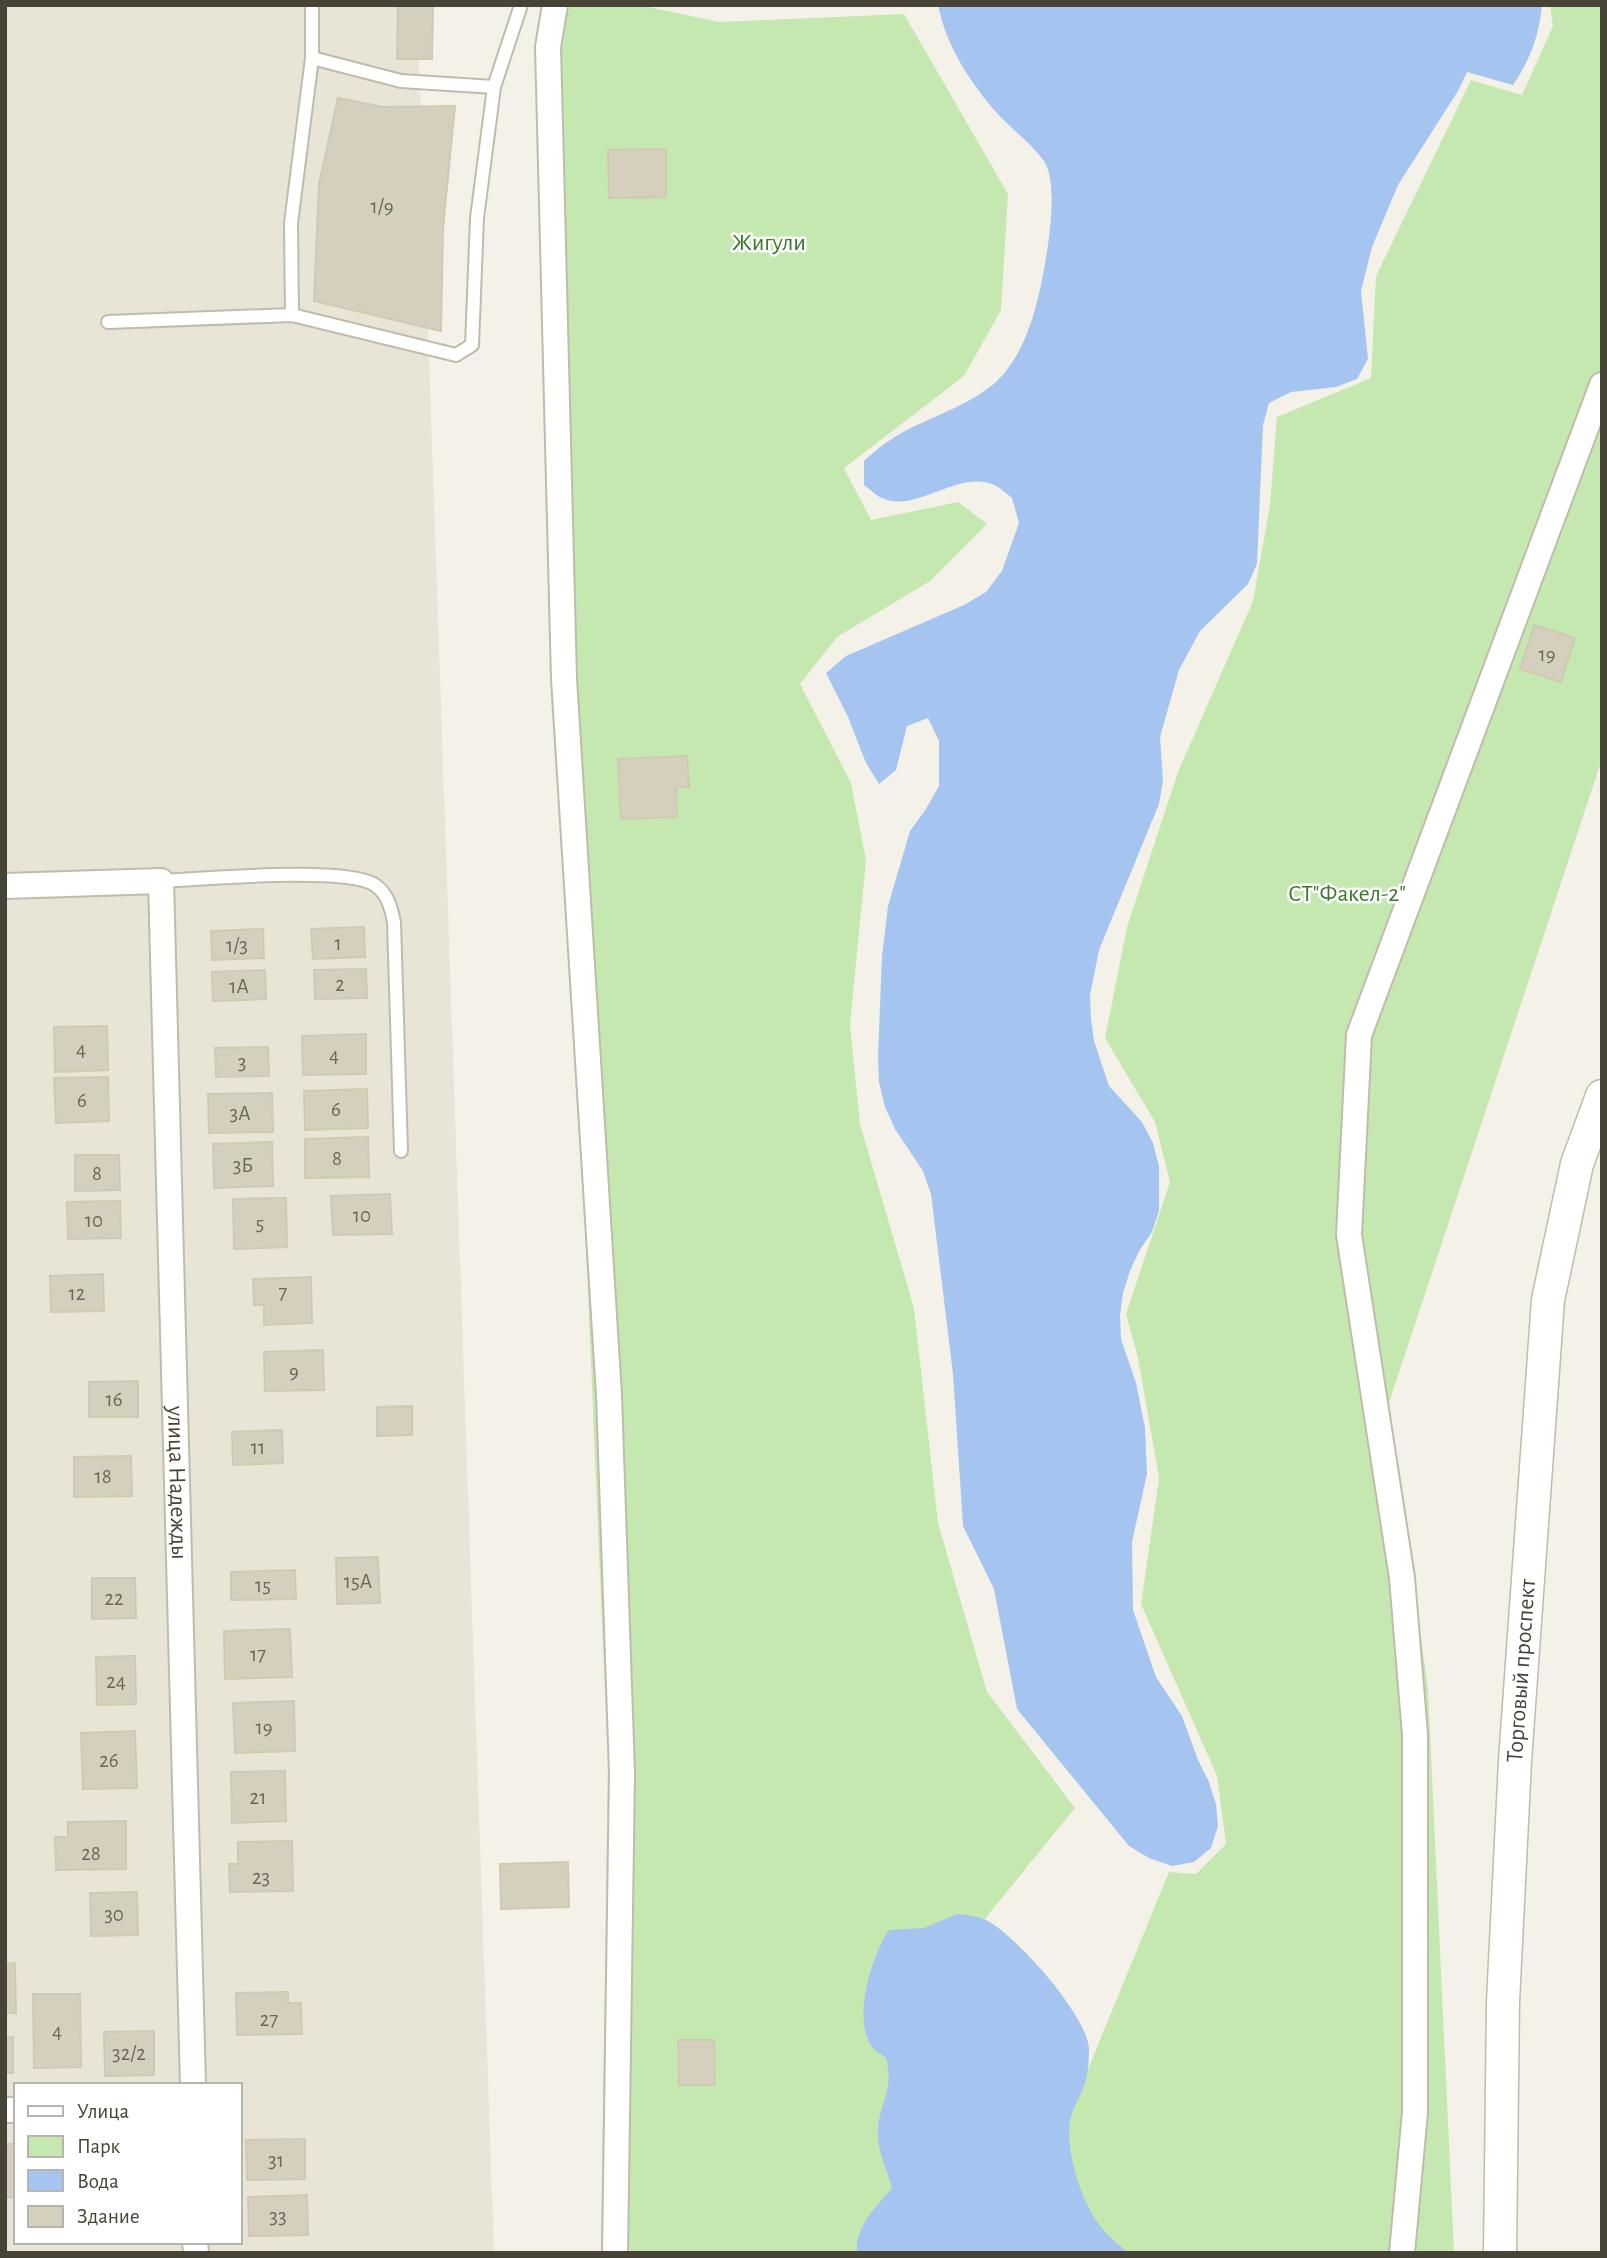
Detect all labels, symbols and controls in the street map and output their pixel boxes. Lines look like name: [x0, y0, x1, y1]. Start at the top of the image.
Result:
house number: 1/9: [370, 196, 394, 217]
park label: Жигули: [732, 231, 806, 255]
house number: 19: [1538, 644, 1556, 665]
park label: СТ"Факел-2": [1288, 882, 1406, 906]
house number: 1: [334, 933, 342, 954]
house number: 1/3: [226, 935, 248, 956]
house number: 2: [335, 974, 345, 995]
house number: 1А: [229, 976, 249, 997]
house number: 4: [76, 1039, 86, 1060]
house number: 4: [329, 1045, 339, 1066]
house number: 3: [238, 1052, 246, 1073]
house number: 6: [77, 1090, 87, 1111]
house number: 6: [331, 1099, 341, 1120]
house number: 3А: [230, 1103, 251, 1124]
house number: 8: [332, 1148, 342, 1169]
house number: 3Б: [233, 1155, 253, 1176]
house number: 8: [92, 1163, 102, 1184]
house number: 10: [353, 1205, 371, 1226]
house number: 10: [85, 1210, 103, 1231]
house number: 5: [256, 1213, 264, 1234]
house number: 7: [279, 1282, 288, 1303]
house number: 12: [69, 1283, 85, 1304]
house number: 9: [289, 1361, 299, 1382]
house number: 16: [105, 1389, 123, 1410]
street label: улица Надежды: [163, 1404, 191, 1560]
house number: 11: [251, 1437, 265, 1458]
house number: 18: [94, 1466, 112, 1487]
house number: 15А: [344, 1571, 372, 1592]
house number: 15: [255, 1575, 271, 1596]
street label: Торговый проспект: [1503, 1578, 1540, 1763]
house number: 22: [104, 1588, 124, 1609]
house number: 17: [250, 1644, 266, 1665]
house number: 24: [106, 1671, 126, 1692]
house number: 19: [255, 1717, 273, 1738]
house number: 26: [99, 1750, 119, 1771]
house number: 21: [250, 1787, 266, 1808]
house number: 28: [81, 1843, 101, 1864]
house number: 23: [252, 1867, 270, 1888]
house number: 30: [104, 1904, 124, 1925]
house number: 27: [260, 2009, 278, 2030]
house number: 4: [52, 2021, 62, 2042]
house number: 32/2: [112, 2043, 146, 2064]
legend: [14, 2083, 242, 2244]
text: Улица: [77, 2101, 130, 2122]
text: Парк: [77, 2136, 121, 2157]
house number: 31: [268, 2150, 284, 2171]
text: Вода: [77, 2171, 119, 2192]
text: Здание: [77, 2206, 140, 2227]
house number: 33: [269, 2206, 287, 2227]

